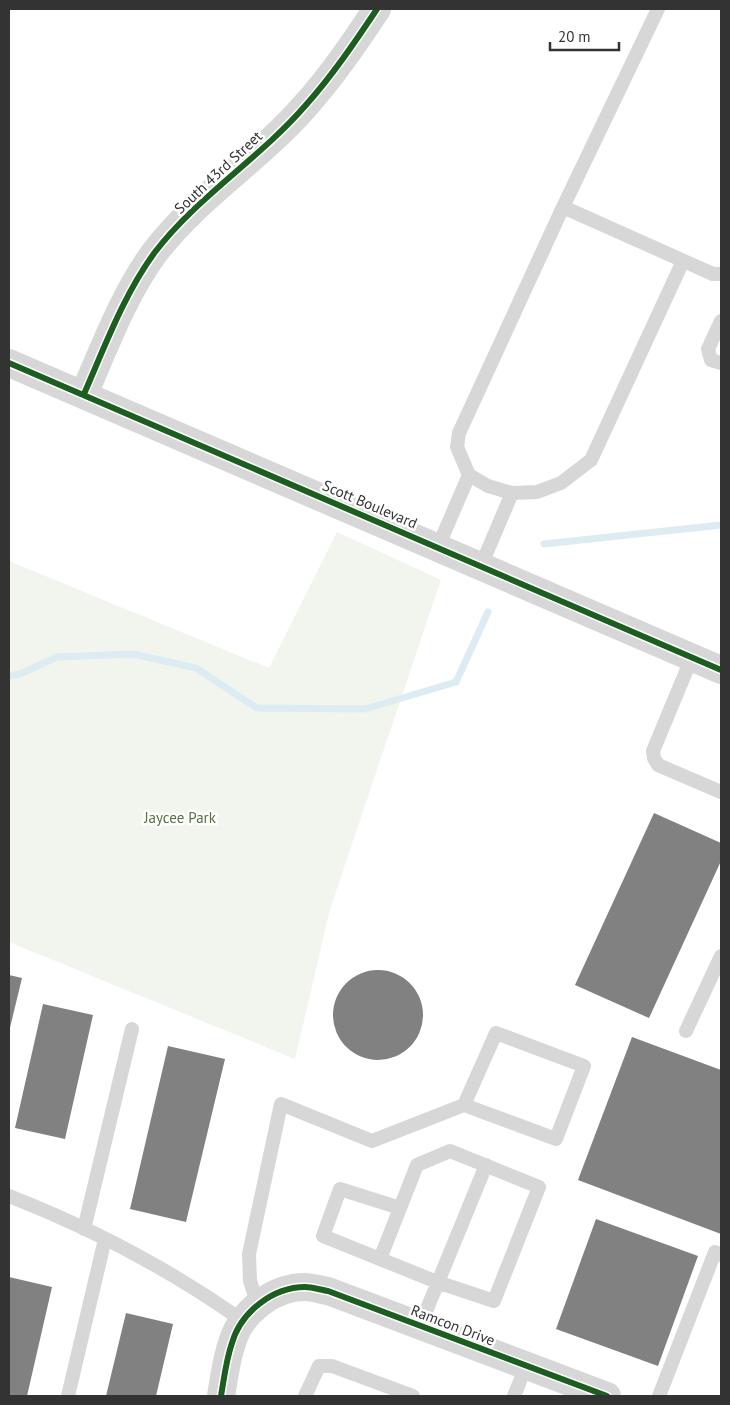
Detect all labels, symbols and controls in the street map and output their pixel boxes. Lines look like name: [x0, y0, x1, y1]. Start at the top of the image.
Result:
scale bar: [550, 20, 619, 52]
text: 20 m: [558, 27, 591, 46]
street label: South 43rd Street: [170, 126, 266, 218]
street label: Scott Boulevard: [320, 476, 420, 532]
park label: Jaycee Park: [143, 808, 217, 827]
street label: Ramcon Drive: [408, 1300, 498, 1350]

